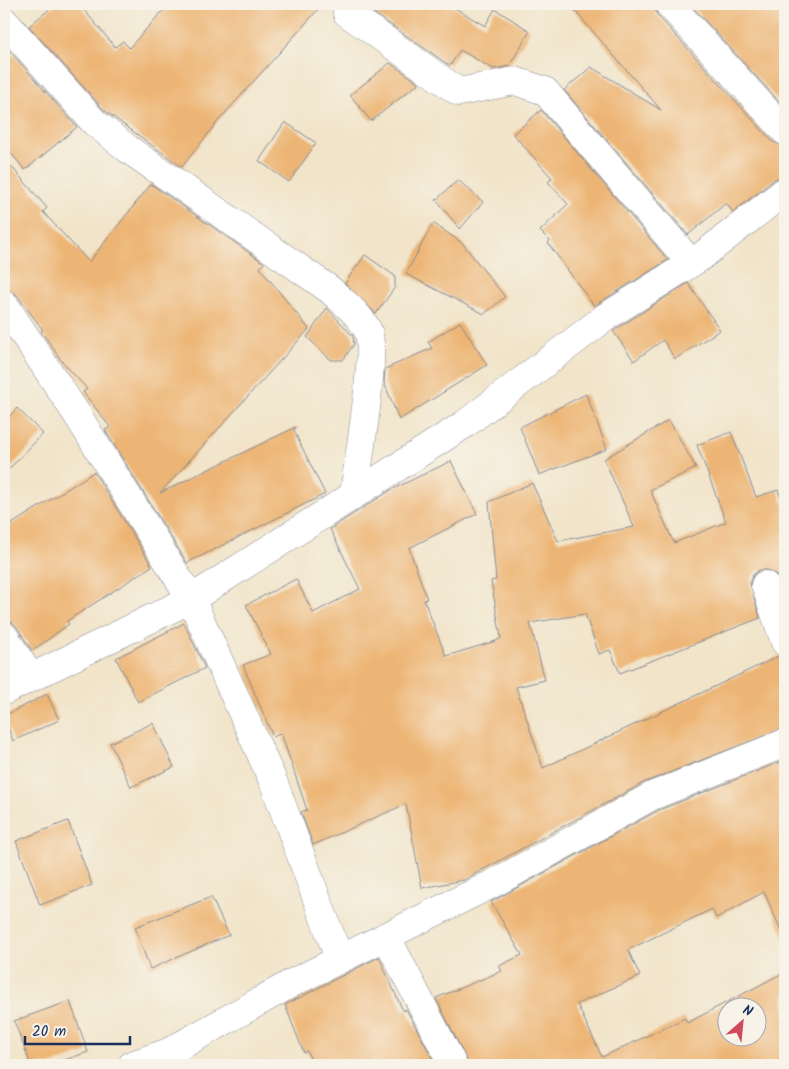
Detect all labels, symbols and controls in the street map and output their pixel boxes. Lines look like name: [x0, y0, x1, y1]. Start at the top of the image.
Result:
north arrow: [716, 996, 766, 1046]
text: N: [739, 999, 757, 1023]
scale bar: [25, 1014, 130, 1046]
text: 20 m: [32, 1020, 66, 1044]

